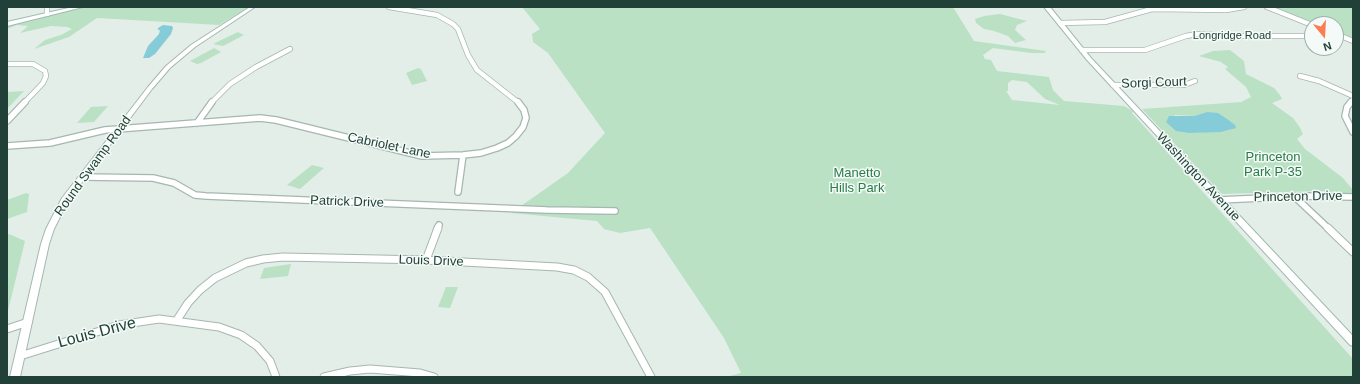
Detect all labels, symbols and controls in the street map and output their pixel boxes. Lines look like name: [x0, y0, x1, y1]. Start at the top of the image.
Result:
north arrow: [1304, 16, 1344, 56]
street label: Longridge Road: [1193, 29, 1271, 43]
text: N: [1322, 40, 1333, 53]
street label: Sorgi Court: [1121, 74, 1187, 92]
street label: Round Swamp Road: [51, 113, 135, 219]
street label: Washington Avenue: [1153, 129, 1243, 225]
street label: Cabriolet Lane: [346, 130, 432, 162]
park label: Princeton Park P-35: [1244, 149, 1302, 180]
park label: Manetto Hills Park: [830, 165, 884, 196]
street label: Princeton Drive: [1253, 188, 1343, 206]
street label: Patrick Drive: [310, 193, 384, 211]
street label: Louis Drive: [398, 252, 464, 270]
street label: Louis Drive: [56, 313, 138, 353]

